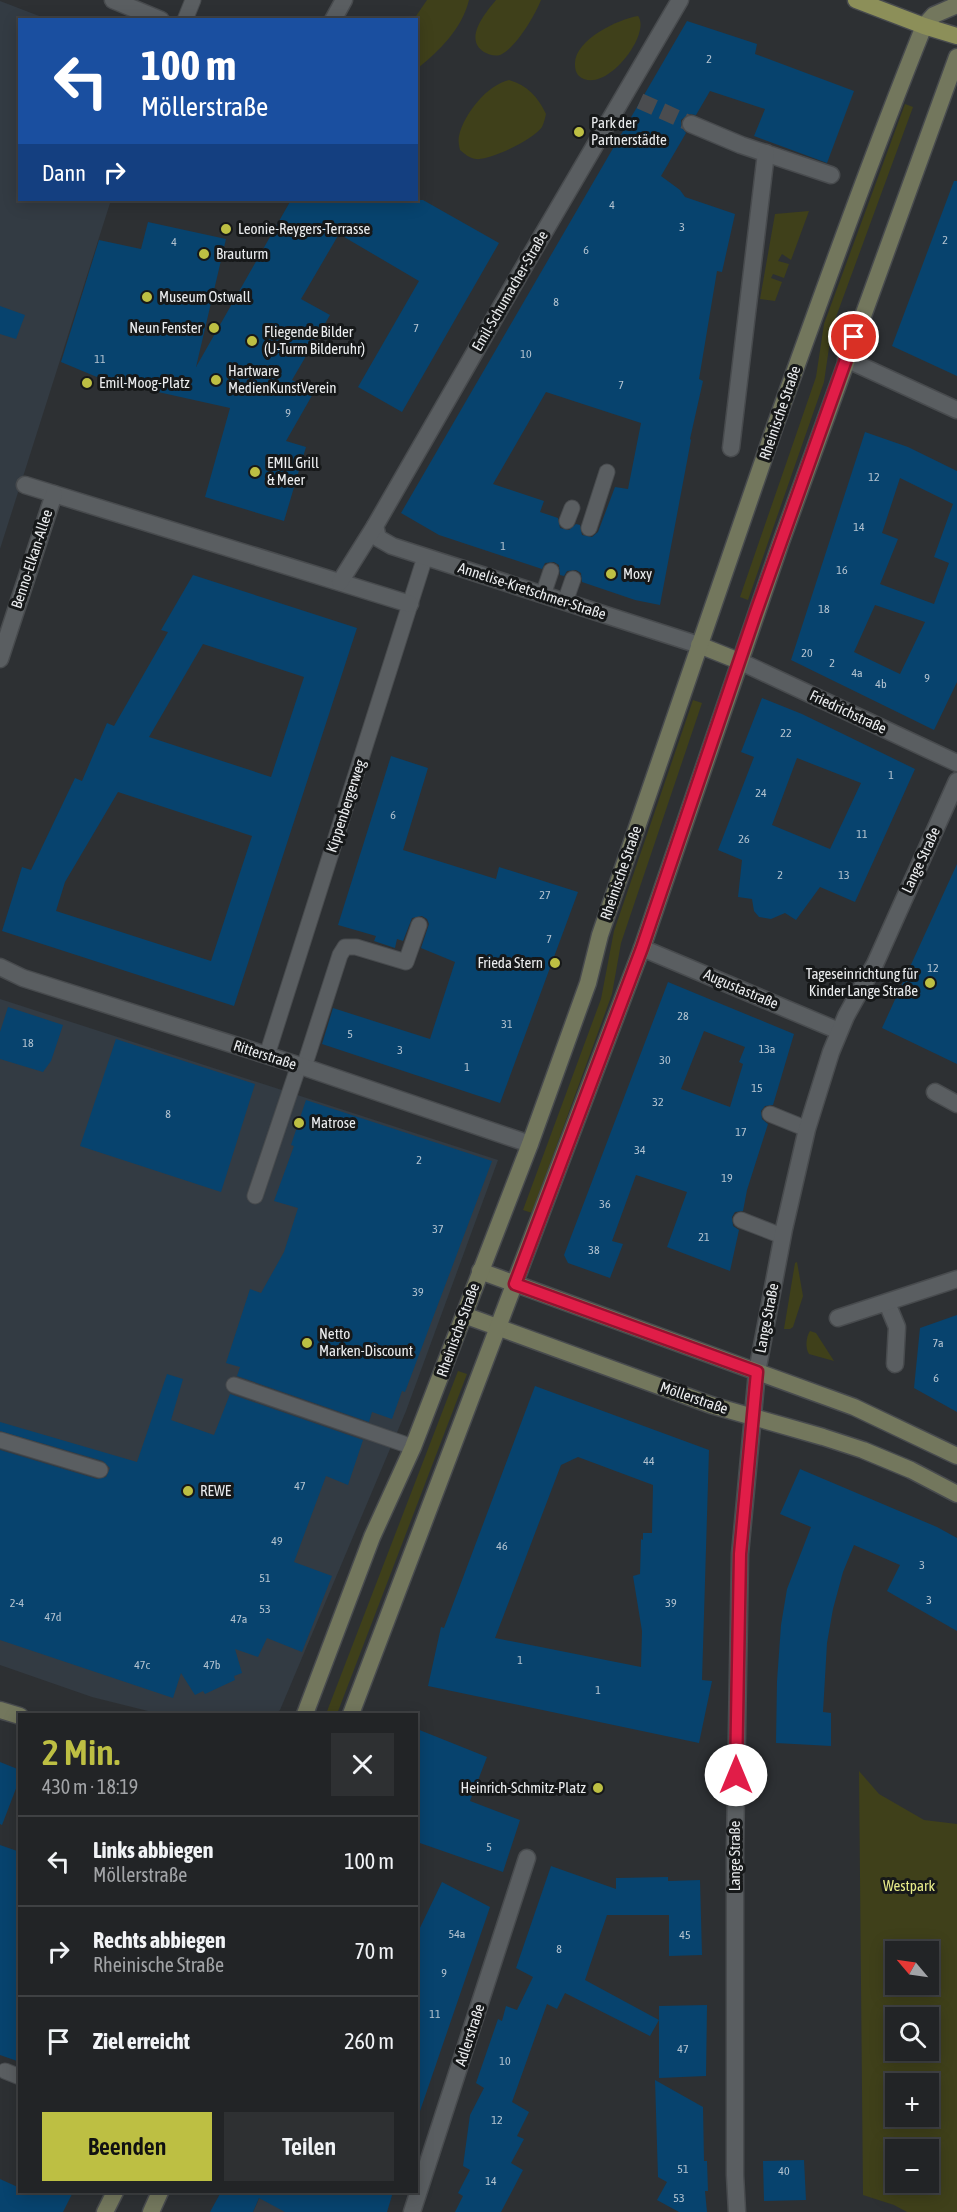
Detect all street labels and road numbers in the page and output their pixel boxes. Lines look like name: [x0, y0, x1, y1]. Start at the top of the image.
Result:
street label: Emil-Schumacher-Straße: [468, 227, 551, 354]
street label: Rheinische Straße: [755, 363, 804, 462]
street label: Benno-Elkan-Allee: [8, 507, 56, 610]
street label: Annelise-Kretschmer-Straße: [456, 559, 608, 623]
street label: Friedrichstraße: [807, 686, 889, 737]
street label: Kippenbergerweg: [323, 757, 369, 854]
street label: Rheinische Straße: [596, 823, 645, 922]
street label: Lange Straße: [898, 824, 943, 895]
street label: Augustastraße: [701, 965, 781, 1012]
street label: Ritterstraße: [231, 1036, 299, 1073]
street label: Rheinische Straße: [433, 1281, 482, 1379]
street label: Lange Straße: [751, 1281, 782, 1354]
street label: Möllerstraße: [658, 1378, 731, 1417]
street label: Lange Straße: [726, 1820, 743, 1891]
street label: Adlerstraße: [452, 2002, 488, 2068]

